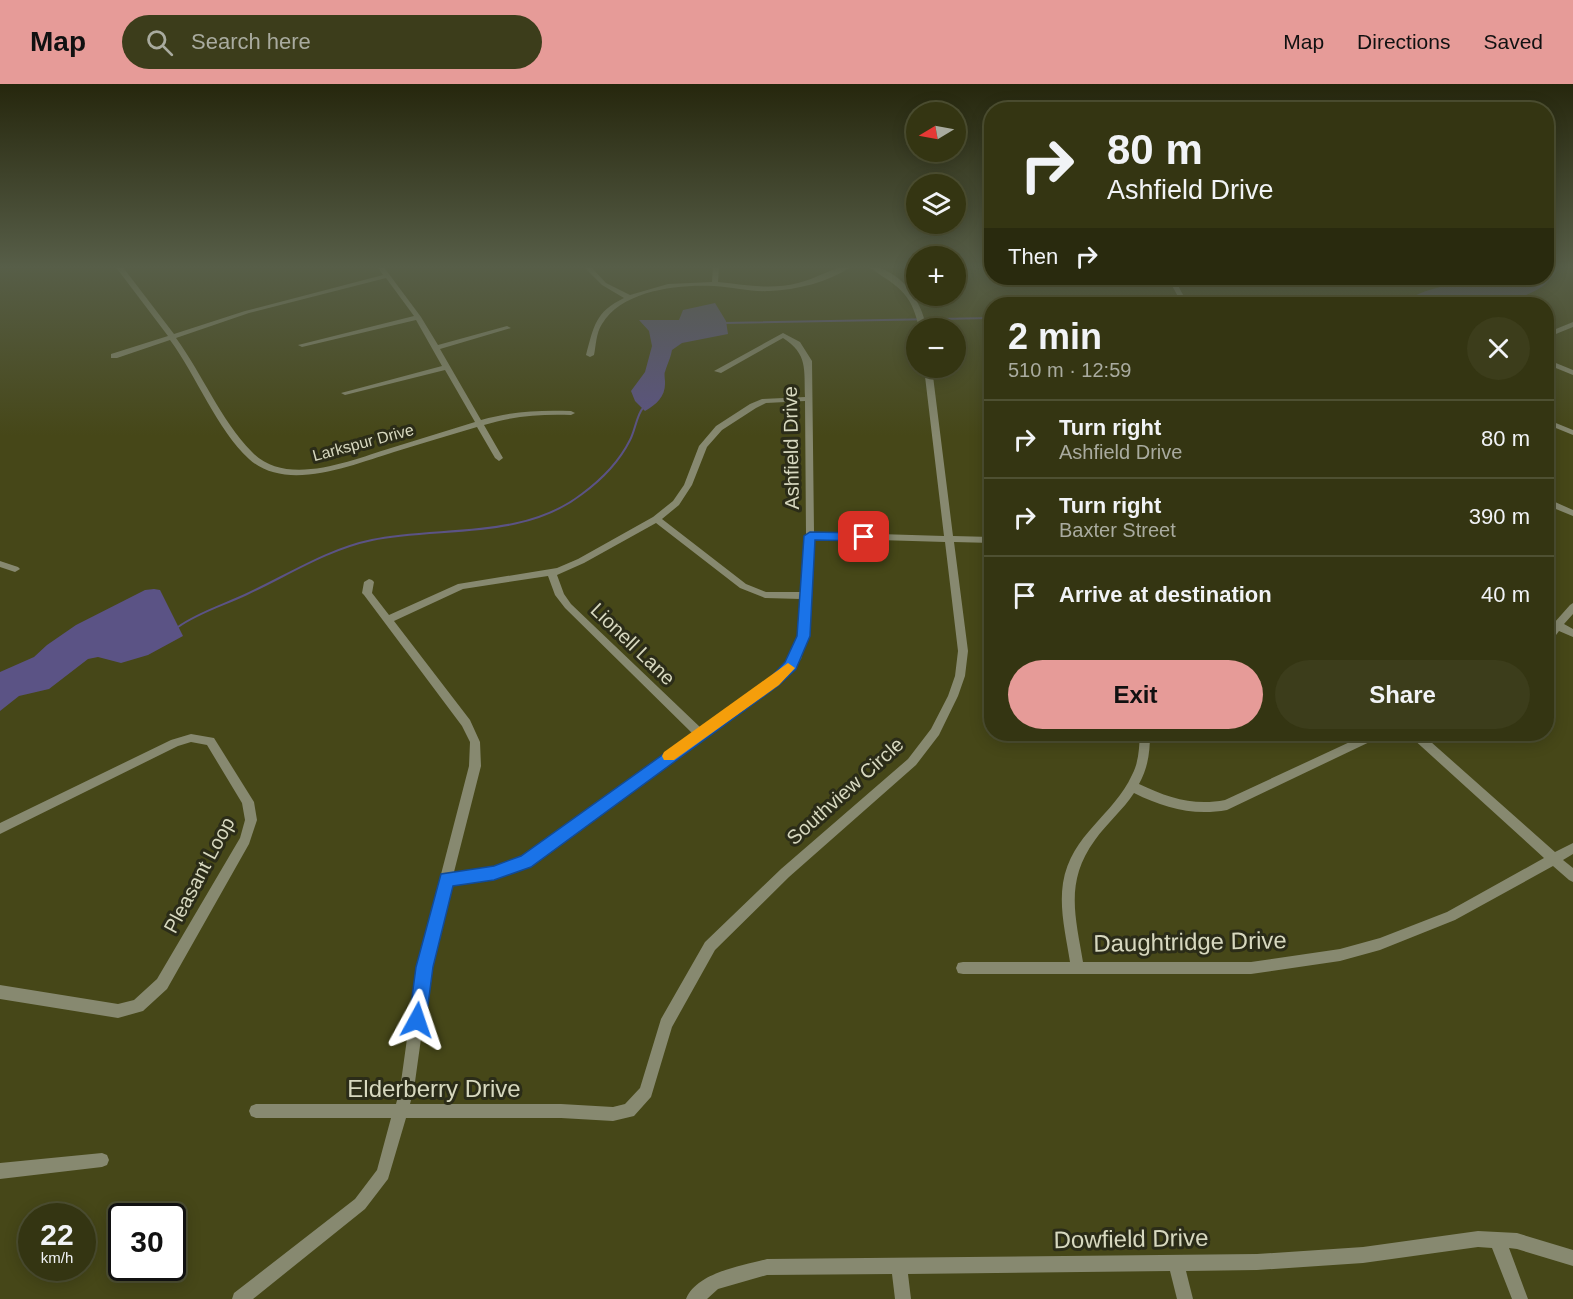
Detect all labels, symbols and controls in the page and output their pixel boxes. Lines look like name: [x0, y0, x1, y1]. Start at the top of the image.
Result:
search box: [122, 15, 542, 69]
text: Map: [30, 26, 86, 57]
icon: search: [143, 26, 176, 59]
text: Search here: [191, 29, 311, 54]
text: Map: [1283, 30, 1324, 53]
text: Directions: [1357, 30, 1450, 53]
text: Saved: [1483, 30, 1543, 53]
north arrow: [906, 102, 966, 162]
map controls: [906, 102, 966, 378]
icon: right: [1008, 126, 1086, 204]
text: 80 m: [1107, 126, 1203, 173]
button: layers: [906, 174, 966, 234]
text: Ashfield Drive: [1107, 175, 1274, 205]
icon: right: [1070, 240, 1103, 273]
text: Then: [1008, 244, 1058, 269]
button: +: [906, 246, 966, 306]
text: 2 min: [1008, 316, 1102, 357]
button: close: [1467, 317, 1530, 380]
button: −: [906, 318, 966, 378]
text: 510 m · 12:59: [1008, 359, 1131, 381]
street label: Ashfield Drive: [779, 386, 803, 510]
text: Turn right: [1059, 415, 1161, 440]
street label: Larkspur Drive: [311, 421, 416, 464]
icon: right: [1008, 423, 1041, 456]
text: 80 m: [1481, 426, 1530, 451]
text: Ashfield Drive: [1059, 441, 1182, 463]
text: Turn right: [1059, 493, 1161, 518]
icon: right: [1008, 501, 1041, 534]
text: 390 m: [1469, 504, 1530, 529]
pin: [838, 511, 889, 562]
text: Baxter Street: [1059, 519, 1176, 541]
icon: arrive: [847, 520, 880, 553]
icon: arrive: [1008, 579, 1041, 612]
text: Arrive at destination: [1059, 582, 1272, 607]
text: 40 m: [1481, 582, 1530, 607]
street label: Lionell Lane: [587, 599, 679, 689]
button: Exit: [1008, 660, 1263, 729]
button: Share: [1275, 660, 1530, 729]
street label: Southview Circle: [782, 733, 908, 849]
street label: Pleasant Loop: [159, 813, 239, 937]
street label: Daughtridge Drive: [1093, 926, 1287, 957]
position arrow: [385, 988, 449, 1052]
street label: Elderberry Drive: [347, 1075, 521, 1102]
speed limit sign: 30: [108, 1203, 186, 1281]
text: 22: [40, 1218, 74, 1251]
street label: Dowfield Drive: [1053, 1224, 1209, 1253]
text: km/h: [41, 1249, 73, 1266]

